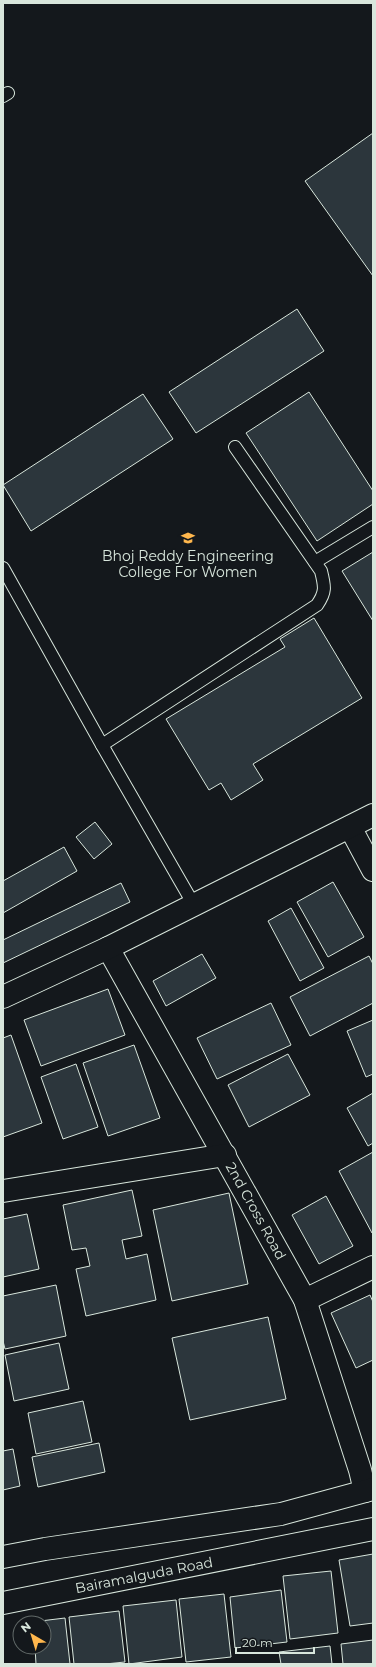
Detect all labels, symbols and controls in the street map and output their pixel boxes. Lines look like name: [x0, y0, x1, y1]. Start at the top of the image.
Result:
school or university icon: Bhoj Reddy Engineering College For Women: [180, 530, 196, 546]
place label: Bhoj Reddy Engineering College For Women: [102, 547, 274, 581]
street label: 2nd Cross Road: [222, 1159, 290, 1263]
street label: Bairamalguda Road: [74, 1553, 214, 1597]
north arrow: [12, 1615, 52, 1655]
text: N: [18, 1619, 34, 1635]
scale bar: [236, 1629, 314, 1655]
text: 20 m: [242, 1635, 273, 1650]

